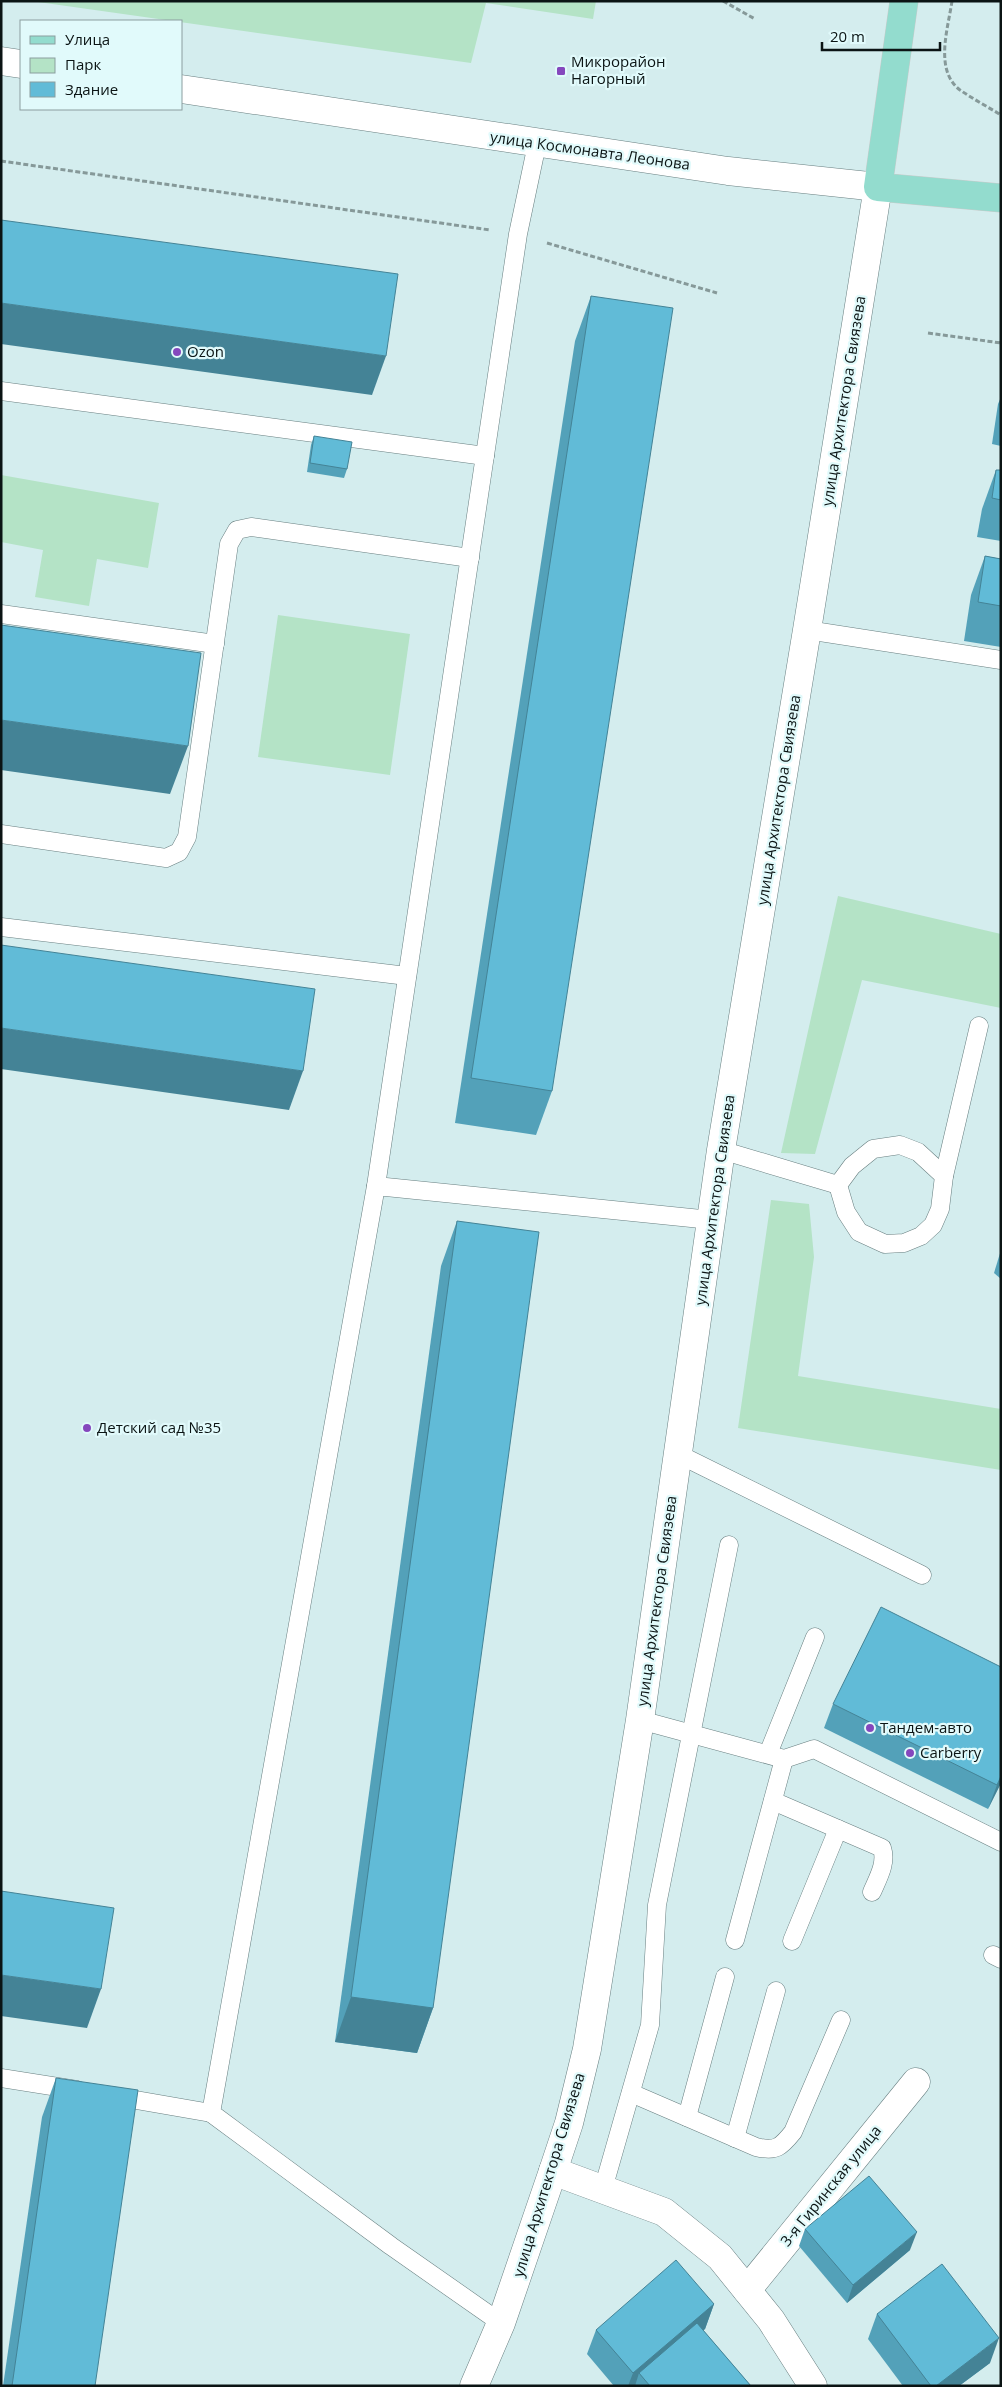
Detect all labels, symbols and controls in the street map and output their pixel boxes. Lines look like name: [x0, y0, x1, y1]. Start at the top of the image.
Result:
legend: [20, 20, 182, 110]
scale bar: [822, 20, 940, 52]
text: 20 m: [830, 26, 865, 46]
text: Улица: [65, 29, 110, 49]
place label: Микрорайон Нагорный: [571, 51, 666, 88]
text: Парк: [65, 54, 101, 74]
marker: Микрорайон Нагорный: [555, 65, 567, 77]
text: Здание: [65, 79, 118, 99]
street label: улица Космонавта Леонова: [489, 126, 691, 174]
street label: улица Архитектора Свиязева: [817, 294, 870, 507]
place label: Ozon: [187, 341, 224, 361]
marker: Ozon: [171, 346, 183, 358]
street label: улица Архитектора Свиязева: [752, 693, 805, 906]
street label: улица Архитектора Свиязева: [689, 1093, 739, 1306]
place label: Детский сад №35: [97, 1417, 221, 1437]
marker: Детский сад №35: [81, 1422, 93, 1434]
street label: улица Архитектора Свиязева: [631, 1494, 681, 1707]
place label: Тандем-авто: [880, 1717, 972, 1737]
marker: Тандем-авто: [864, 1722, 876, 1734]
place label: Carberry: [920, 1742, 982, 1762]
marker: Carberry: [904, 1747, 916, 1759]
street label: улица Архитектора Свиязева: [507, 2070, 589, 2279]
street label: 3-я Гиринская улица: [775, 2121, 885, 2250]

